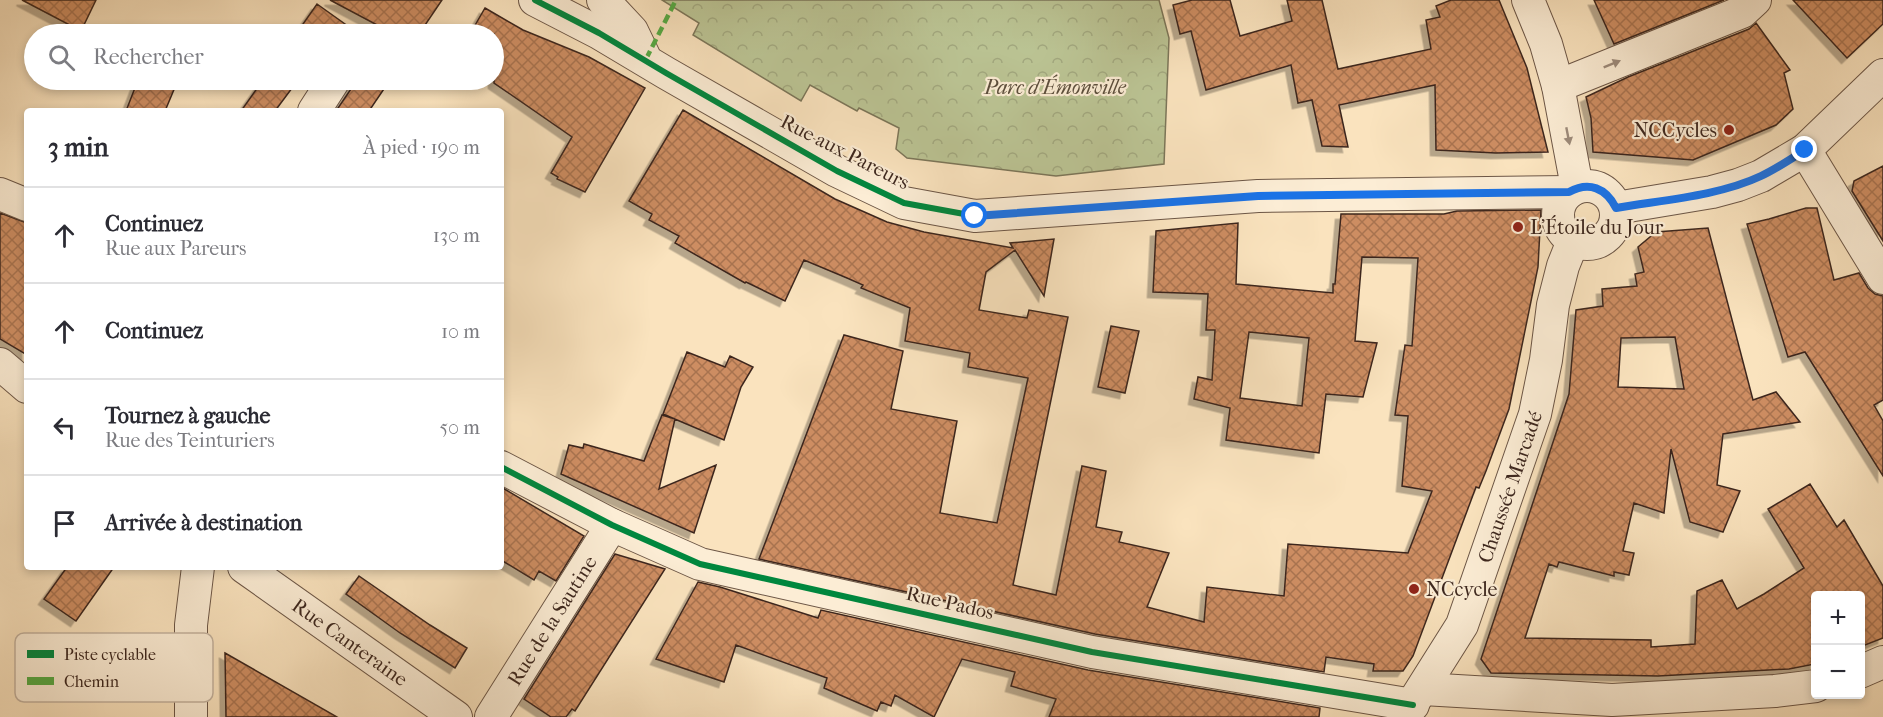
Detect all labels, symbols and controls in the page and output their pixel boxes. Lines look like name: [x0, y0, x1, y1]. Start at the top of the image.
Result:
search box: [24, 24, 504, 90]
icon: search: [45, 41, 78, 74]
text: Rechercher: [93, 44, 204, 70]
one-way arrow: [1603, 59, 1621, 68]
park label: Parc d'Émonville: [983, 74, 1127, 99]
street label: Rue aux Pareurs: [777, 110, 913, 194]
place label: NCCycles: [1633, 119, 1717, 142]
marker: NCCycles: [1722, 123, 1736, 137]
one-way arrow: [1564, 127, 1573, 146]
text: 3 min: [48, 132, 109, 163]
text: À pied · 190 m: [363, 136, 480, 159]
route end: [1791, 136, 1817, 162]
route start: [961, 202, 987, 228]
text: Continuez: [105, 211, 203, 237]
place label: L'Étoile du Jour: [1530, 215, 1664, 239]
icon: ahead: [48, 219, 81, 252]
marker: L'Étoile du Jour: [1511, 220, 1525, 234]
text: 130 m: [433, 224, 480, 247]
text: Rue aux Pareurs: [105, 237, 246, 260]
icon: ahead: [48, 315, 81, 348]
text: Continuez: [105, 318, 203, 344]
text: 10 m: [441, 320, 480, 343]
text: Tournez à gauche: [105, 403, 270, 429]
street label: Chaussée Marcadé: [1473, 408, 1547, 566]
icon: left: [48, 411, 81, 444]
text: 50 m: [439, 416, 480, 439]
text: Rue des Teinturiers: [105, 429, 275, 452]
icon: arrive: [48, 507, 81, 540]
text: Arrivée à destination: [105, 510, 302, 536]
street label: Rue de la Sautine: [502, 551, 601, 690]
place label: NCcycle: [1426, 578, 1498, 601]
street label: Rue Pados: [904, 582, 996, 624]
marker: NCcycle: [1407, 582, 1421, 596]
map controls: [1811, 591, 1865, 699]
button: +: [1811, 591, 1865, 645]
street label: Rue Canteraine: [288, 593, 412, 691]
legend: [15, 633, 213, 702]
text: Piste cyclable: [64, 645, 156, 664]
button: −: [1811, 645, 1865, 699]
text: Chemin: [64, 672, 120, 691]

